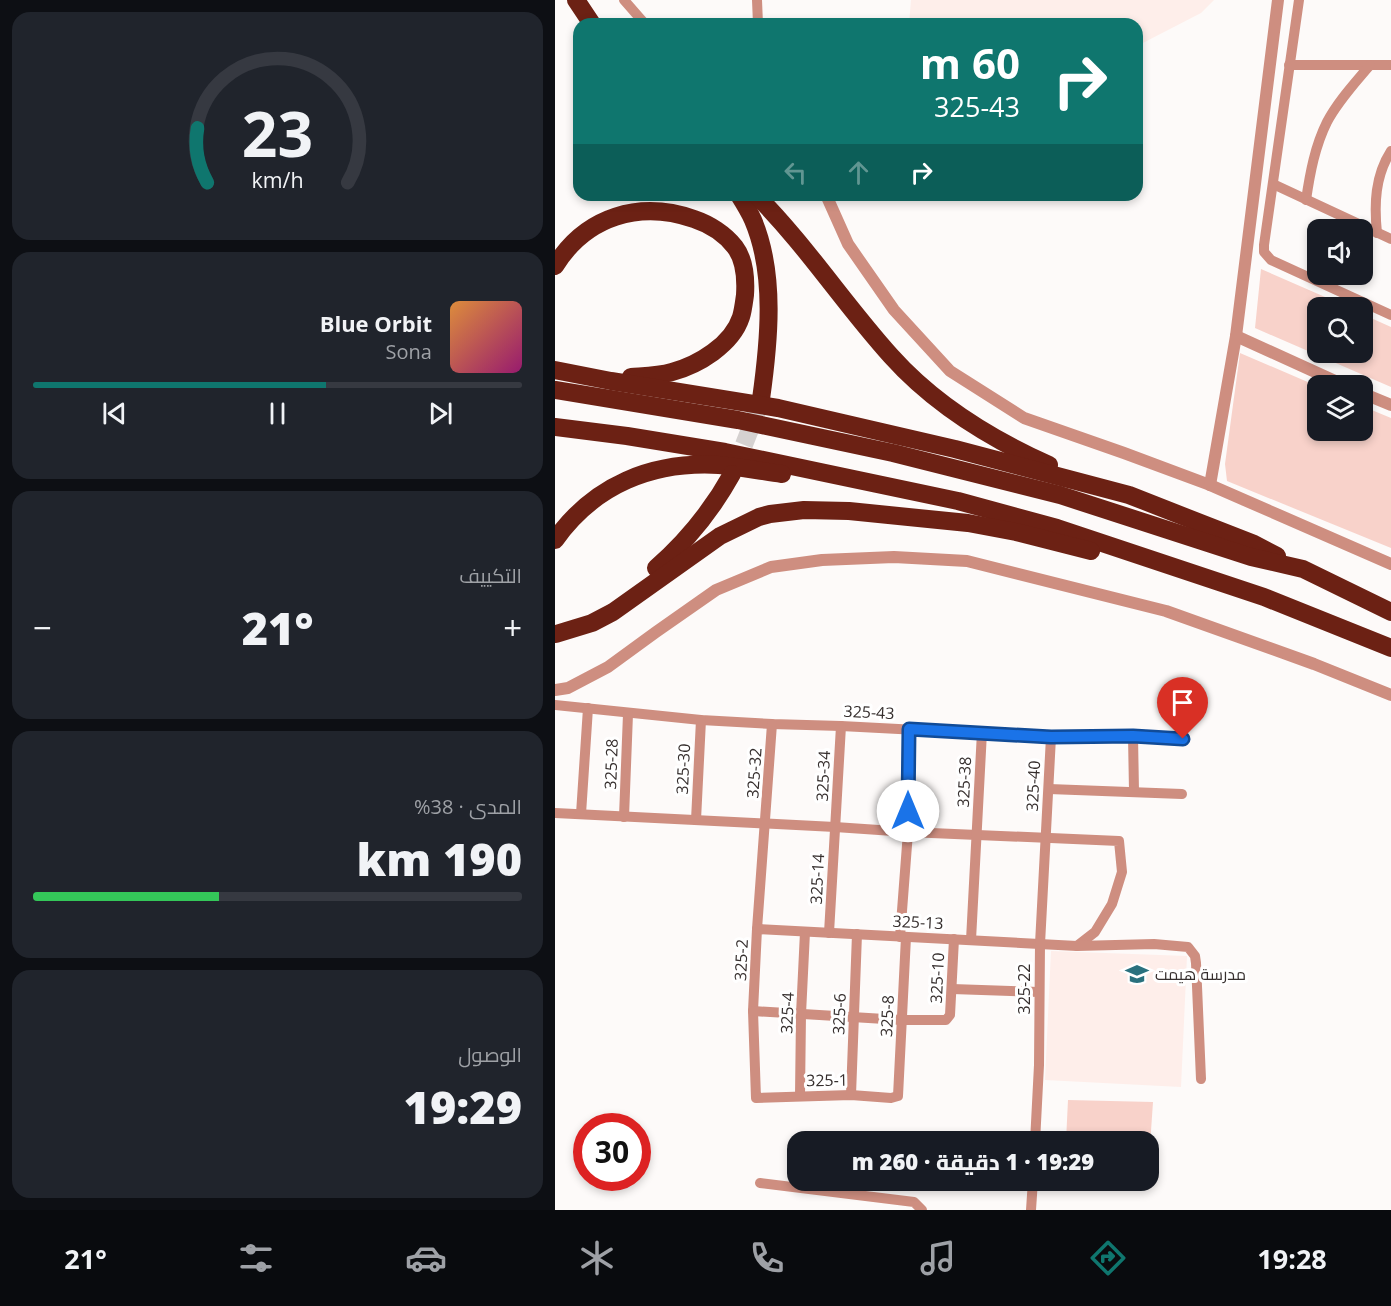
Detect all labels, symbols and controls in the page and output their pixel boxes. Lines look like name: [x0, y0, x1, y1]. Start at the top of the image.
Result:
text: 60 m: [920, 34, 1020, 91]
icon: right: [1041, 42, 1119, 120]
text: 325-43: [934, 88, 1020, 125]
text: 23: [242, 90, 313, 175]
icon: left: [779, 156, 812, 189]
icon: ahead: [842, 156, 875, 189]
icon: right: [905, 156, 938, 189]
text: km/h: [251, 165, 304, 194]
map controls: [1307, 219, 1373, 441]
button: sound: [1307, 219, 1373, 285]
button: search: [1307, 297, 1373, 363]
text: Blue Orbit: [320, 308, 432, 338]
text: Sona: [386, 338, 432, 365]
button: layers: [1307, 375, 1373, 441]
icon: previous: [98, 397, 131, 430]
icon: pause: [261, 397, 294, 430]
icon: next: [424, 397, 457, 430]
text: التكييف: [459, 562, 522, 589]
text: 21°: [242, 597, 313, 658]
text: −: [33, 605, 52, 650]
text: +: [503, 605, 522, 650]
pin: [1157, 677, 1208, 739]
icon: arrive: [1166, 686, 1199, 719]
street label: 325-43: [843, 700, 895, 724]
street label: 325-28: [599, 738, 623, 790]
street label: 325-30: [671, 743, 695, 795]
street label: 325-32: [741, 747, 767, 799]
street label: 325-34: [811, 750, 835, 802]
street label: 325-38: [952, 756, 976, 808]
street label: 325-40: [1021, 760, 1045, 812]
position arrow: [876, 779, 940, 843]
text: المدى · 38%: [414, 793, 522, 820]
text: 190 km: [357, 828, 522, 889]
street label: 325-14: [805, 853, 829, 905]
street label: 325-13: [892, 910, 944, 934]
street label: 325-2: [729, 939, 753, 981]
street label: 325-10: [925, 952, 949, 1004]
school or university icon: مدرسة هيمت: [1124, 961, 1150, 987]
place label: مدرسة هيمت: [1155, 963, 1246, 985]
street label: 325-22: [1013, 964, 1035, 1014]
street label: 325-4: [775, 992, 799, 1034]
street label: 325-6: [827, 993, 851, 1035]
street label: 325-8: [875, 995, 899, 1037]
text: الوصول: [458, 1041, 522, 1068]
street label: 325-1: [806, 1069, 848, 1091]
text: 19:29: [404, 1076, 522, 1137]
speed limit sign: 30: [573, 1113, 651, 1191]
text: 19:29 · 1 دقيقة · 260 m: [852, 1146, 1094, 1176]
icon: filters: [235, 1237, 277, 1279]
icon: car: [405, 1237, 447, 1279]
icon: climate: [576, 1237, 618, 1279]
icon: phone: [746, 1237, 788, 1279]
icon: music: [917, 1237, 959, 1279]
icon: directions: [1087, 1237, 1129, 1279]
text: 21°: [64, 1240, 107, 1277]
text: 19:28: [1257, 1240, 1327, 1277]

